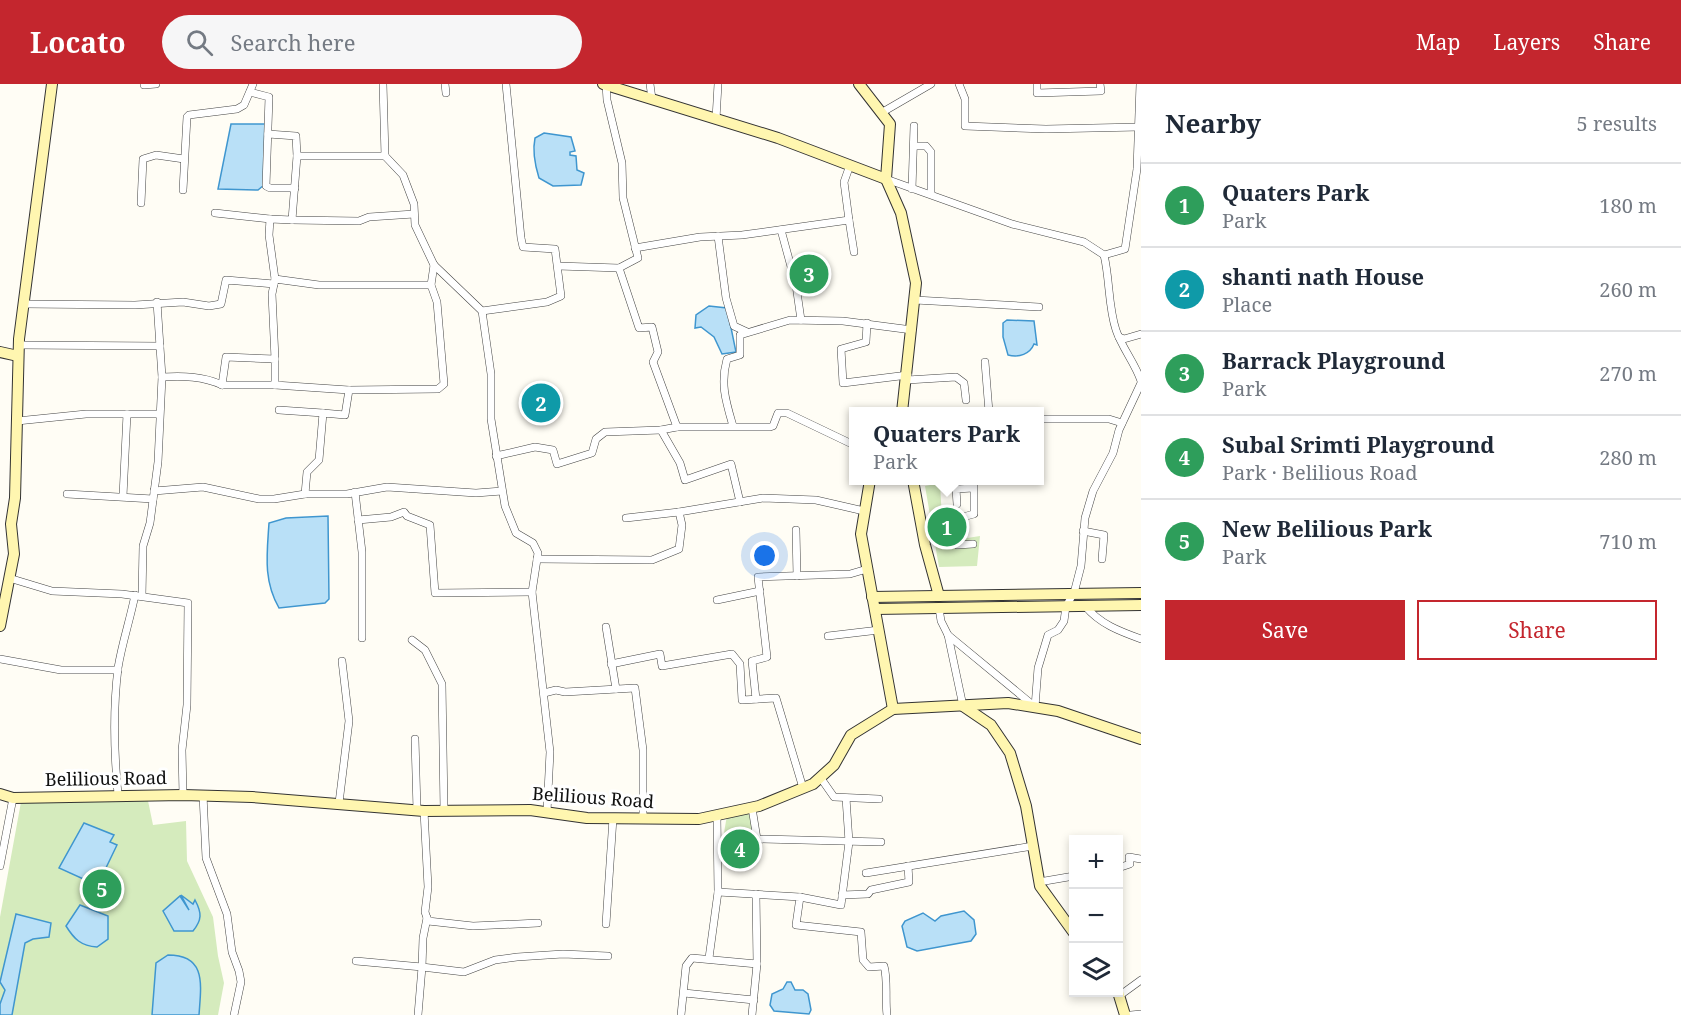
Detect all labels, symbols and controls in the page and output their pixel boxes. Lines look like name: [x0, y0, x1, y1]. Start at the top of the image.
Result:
search box: [162, 15, 582, 69]
text: Locato: [30, 23, 126, 61]
icon: search: [183, 26, 216, 59]
text: Search here: [231, 27, 355, 57]
text: Map: [1416, 28, 1460, 56]
text: Layers: [1493, 28, 1560, 56]
text: Share: [1593, 28, 1651, 56]
text: Nearby: [1165, 105, 1261, 141]
text: 5 results: [1577, 110, 1657, 137]
text: Quaters Park: [1222, 177, 1369, 207]
text: 1: [1179, 192, 1190, 219]
text: 180 m: [1599, 192, 1657, 219]
text: Park: [1222, 207, 1266, 234]
pin: 3: [790, 252, 828, 297]
text: shanti nath House: [1222, 261, 1424, 291]
text: 2: [1179, 276, 1190, 303]
text: 260 m: [1599, 276, 1657, 303]
text: Place: [1222, 291, 1272, 318]
text: Barrack Playground: [1222, 345, 1445, 375]
text: 3: [1179, 360, 1190, 387]
text: 270 m: [1599, 360, 1657, 387]
text: Park: [1222, 375, 1266, 402]
pin: 2: [522, 380, 560, 426]
popup: [849, 407, 1044, 485]
text: Quaters Park: [873, 418, 1020, 448]
text: Subal Srimti Playground: [1222, 429, 1495, 459]
text: 4: [1179, 444, 1190, 471]
text: 280 m: [1599, 444, 1657, 471]
text: Park: [873, 448, 917, 475]
text: Park · Belilious Road: [1222, 459, 1418, 486]
pin: 1: [928, 504, 966, 550]
text: New Belilious Park: [1222, 513, 1432, 543]
text: 5: [1179, 528, 1190, 555]
text: 710 m: [1599, 528, 1657, 555]
your location: [750, 541, 779, 570]
text: Park: [1222, 543, 1266, 570]
button: Save: [1165, 600, 1405, 660]
button: Share: [1417, 600, 1657, 660]
street label: Belilious Road: [45, 765, 167, 791]
street label: Belilious Road: [531, 781, 655, 813]
pin: 4: [720, 826, 760, 872]
map controls: [1069, 835, 1123, 997]
button: +: [1069, 835, 1123, 889]
pin: 5: [82, 866, 122, 912]
button: −: [1069, 889, 1123, 943]
button: layers: [1069, 943, 1123, 997]

